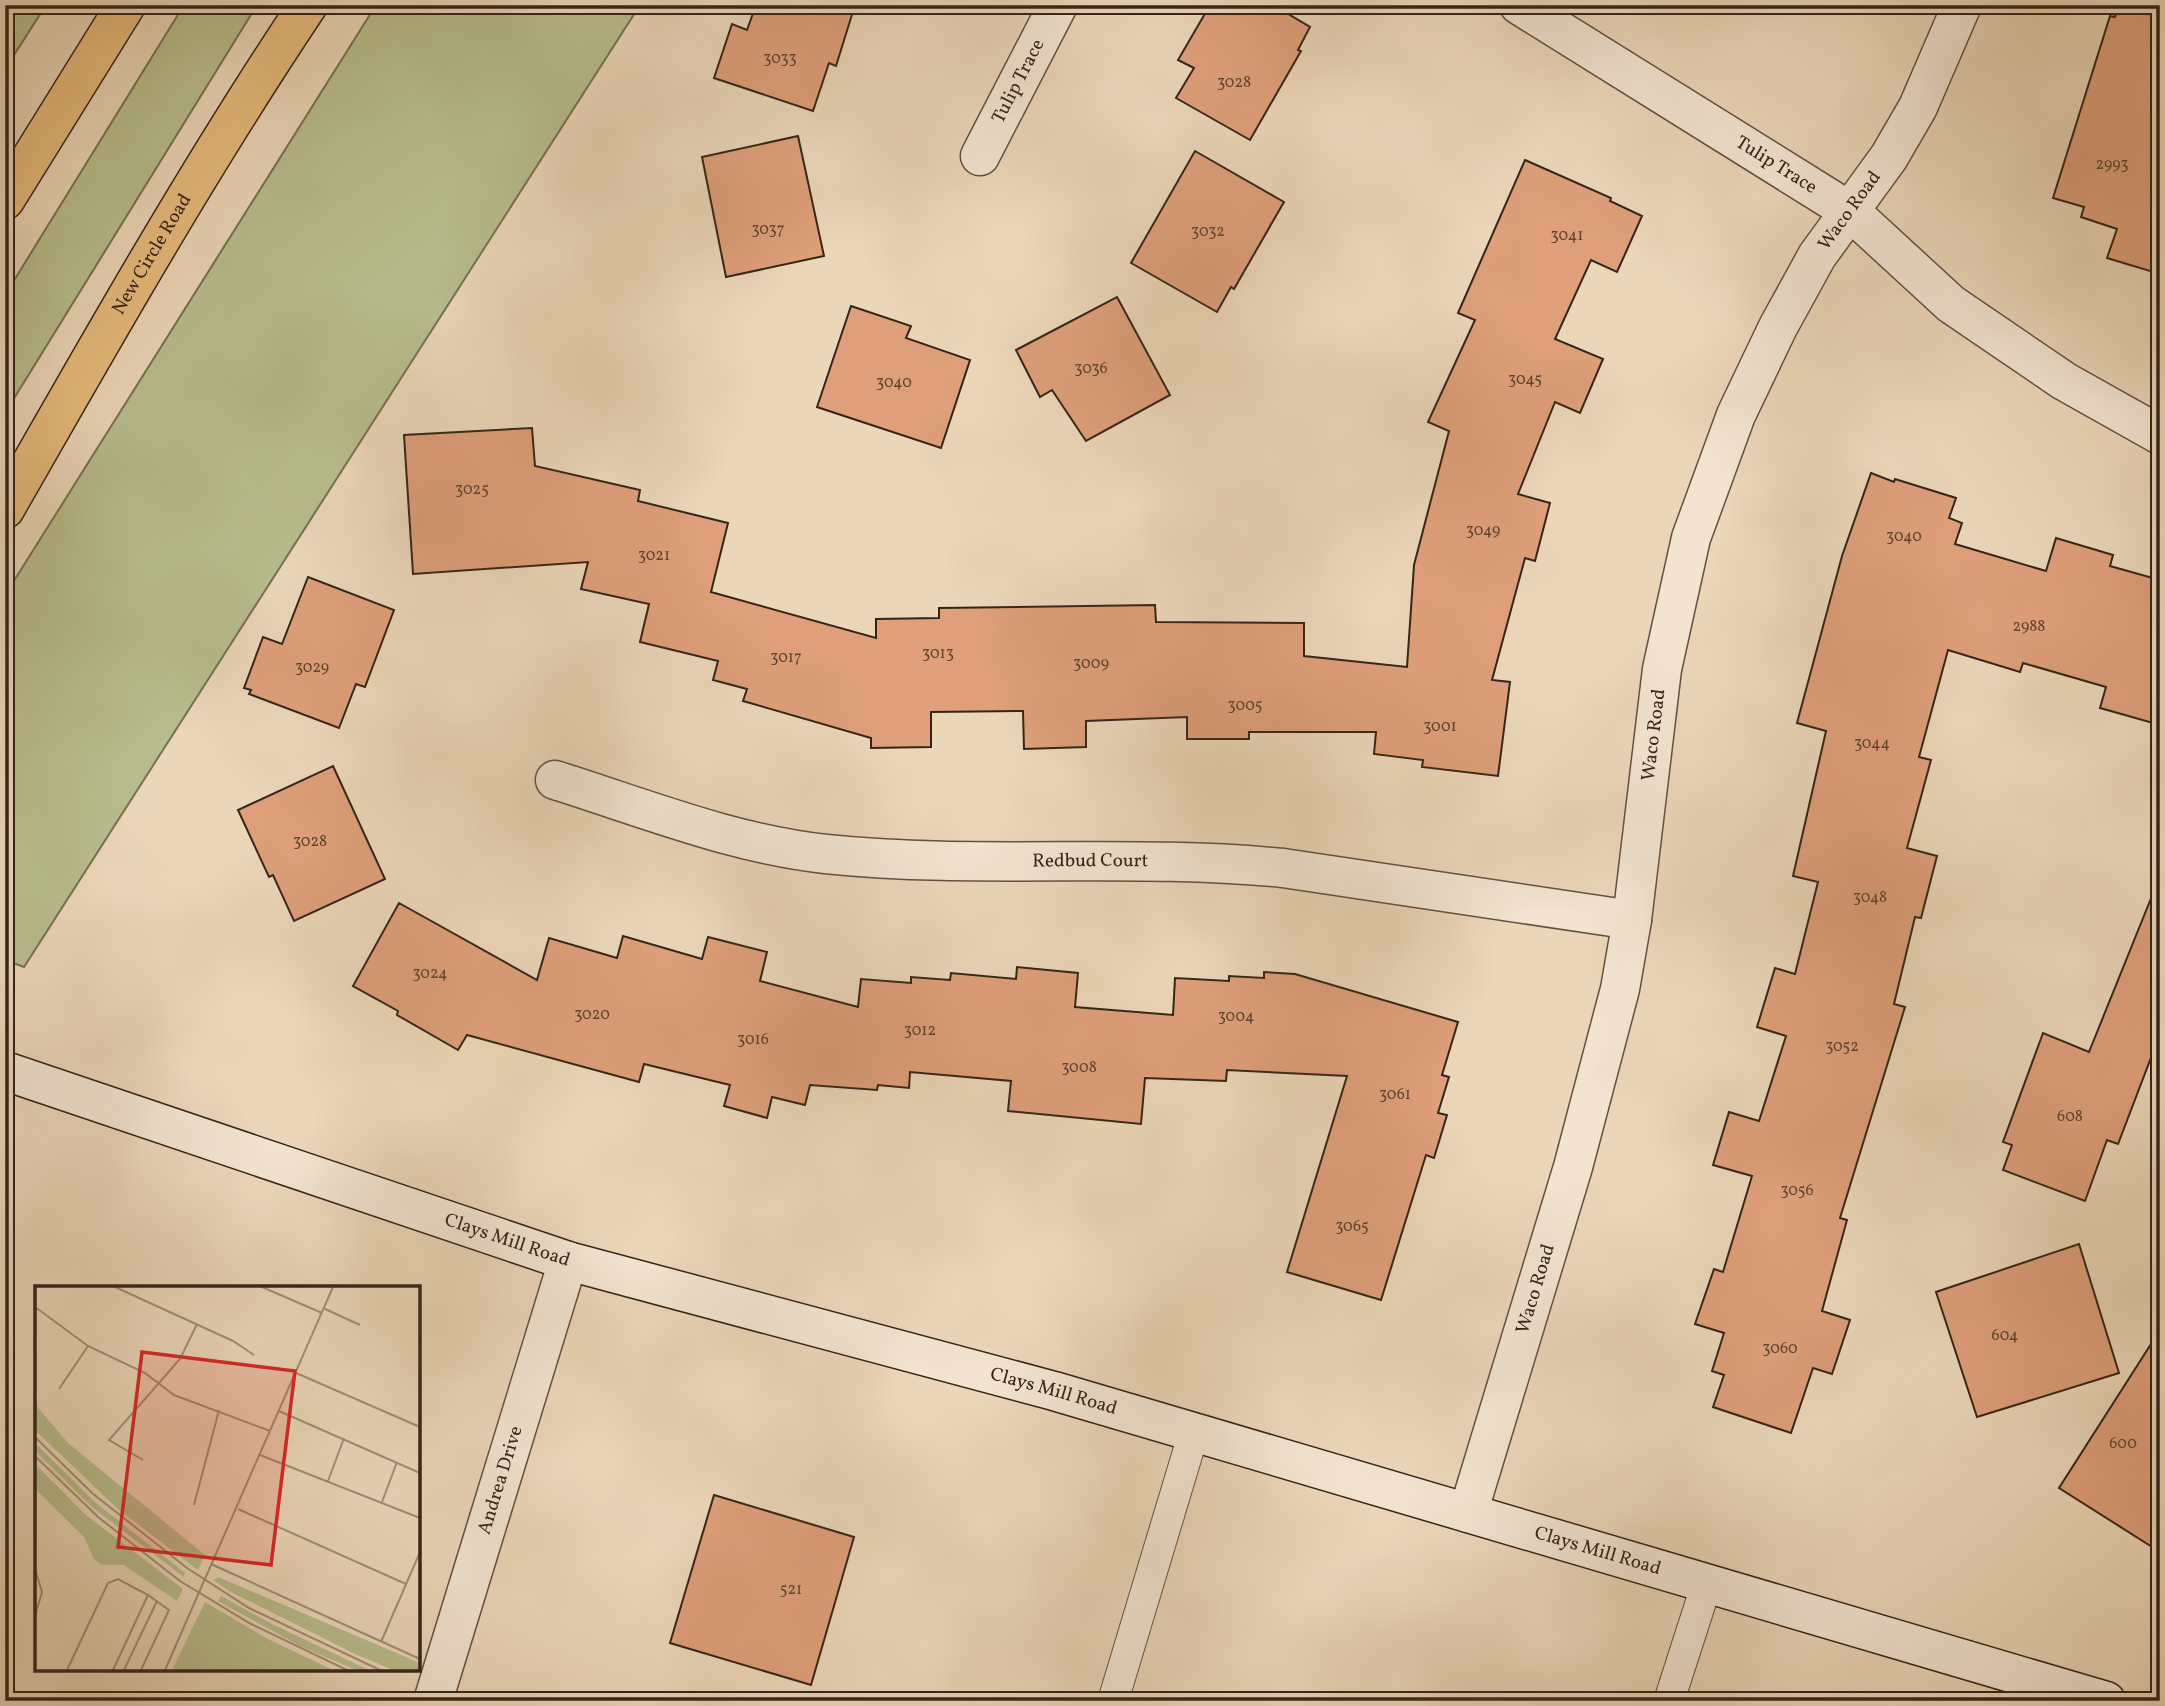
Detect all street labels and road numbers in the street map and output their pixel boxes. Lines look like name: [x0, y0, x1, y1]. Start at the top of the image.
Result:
street label: Tulip Trace: [986, 35, 1051, 128]
street label: Tulip Trace: [1730, 130, 1822, 201]
street label: Waco Road: [1812, 166, 1888, 256]
street label: New Circle Road: [106, 189, 198, 320]
street label: Waco Road: [1636, 688, 1673, 783]
street label: Redbud Court: [1032, 848, 1149, 874]
street label: Clays Mill Road: [441, 1207, 573, 1274]
street label: Waco Road: [1510, 1241, 1562, 1337]
street label: Clays Mill Road: [987, 1361, 1120, 1422]
street label: Andrea Drive: [472, 1423, 530, 1538]
street label: Clays Mill Road: [1531, 1520, 1664, 1582]

